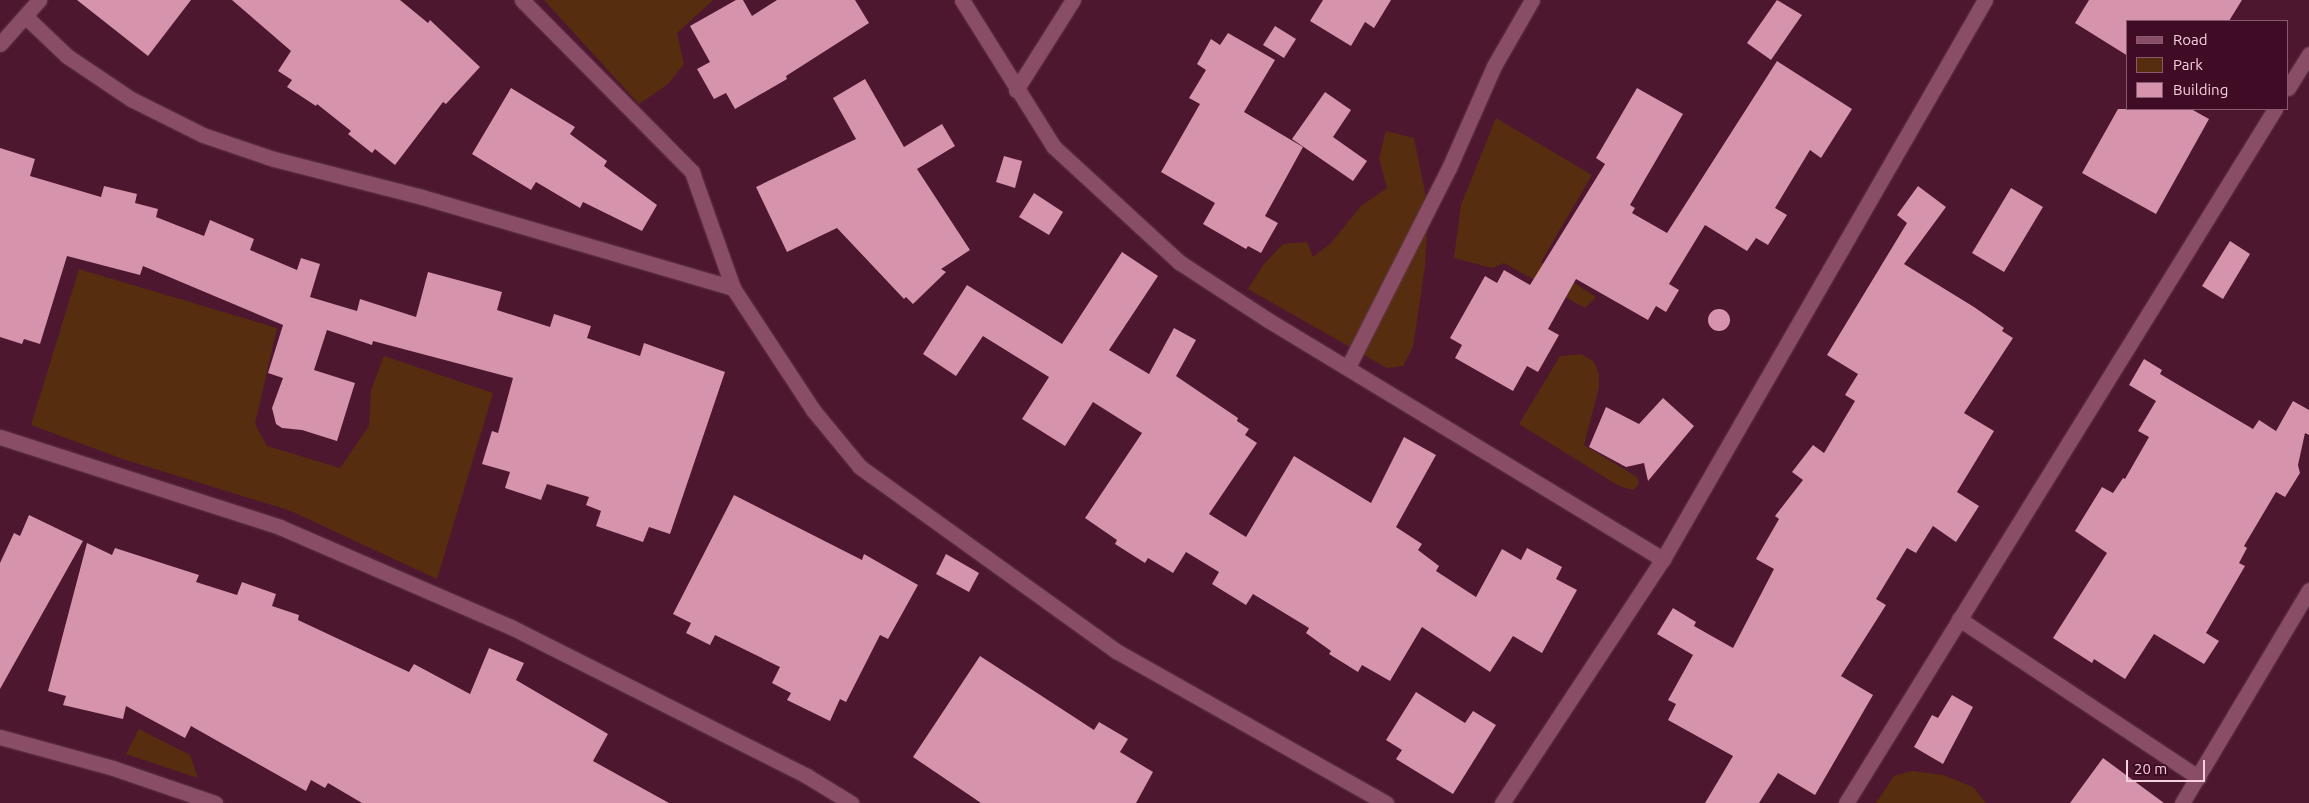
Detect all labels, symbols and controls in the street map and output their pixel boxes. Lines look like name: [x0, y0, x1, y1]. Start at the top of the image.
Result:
legend: [2126, 20, 2289, 110]
text: Road: [2173, 31, 2208, 48]
text: Park: [2173, 56, 2203, 73]
text: Building: [2173, 81, 2228, 98]
scale bar: [2129, 750, 2208, 782]
text: 20 m: [2134, 760, 2167, 777]

